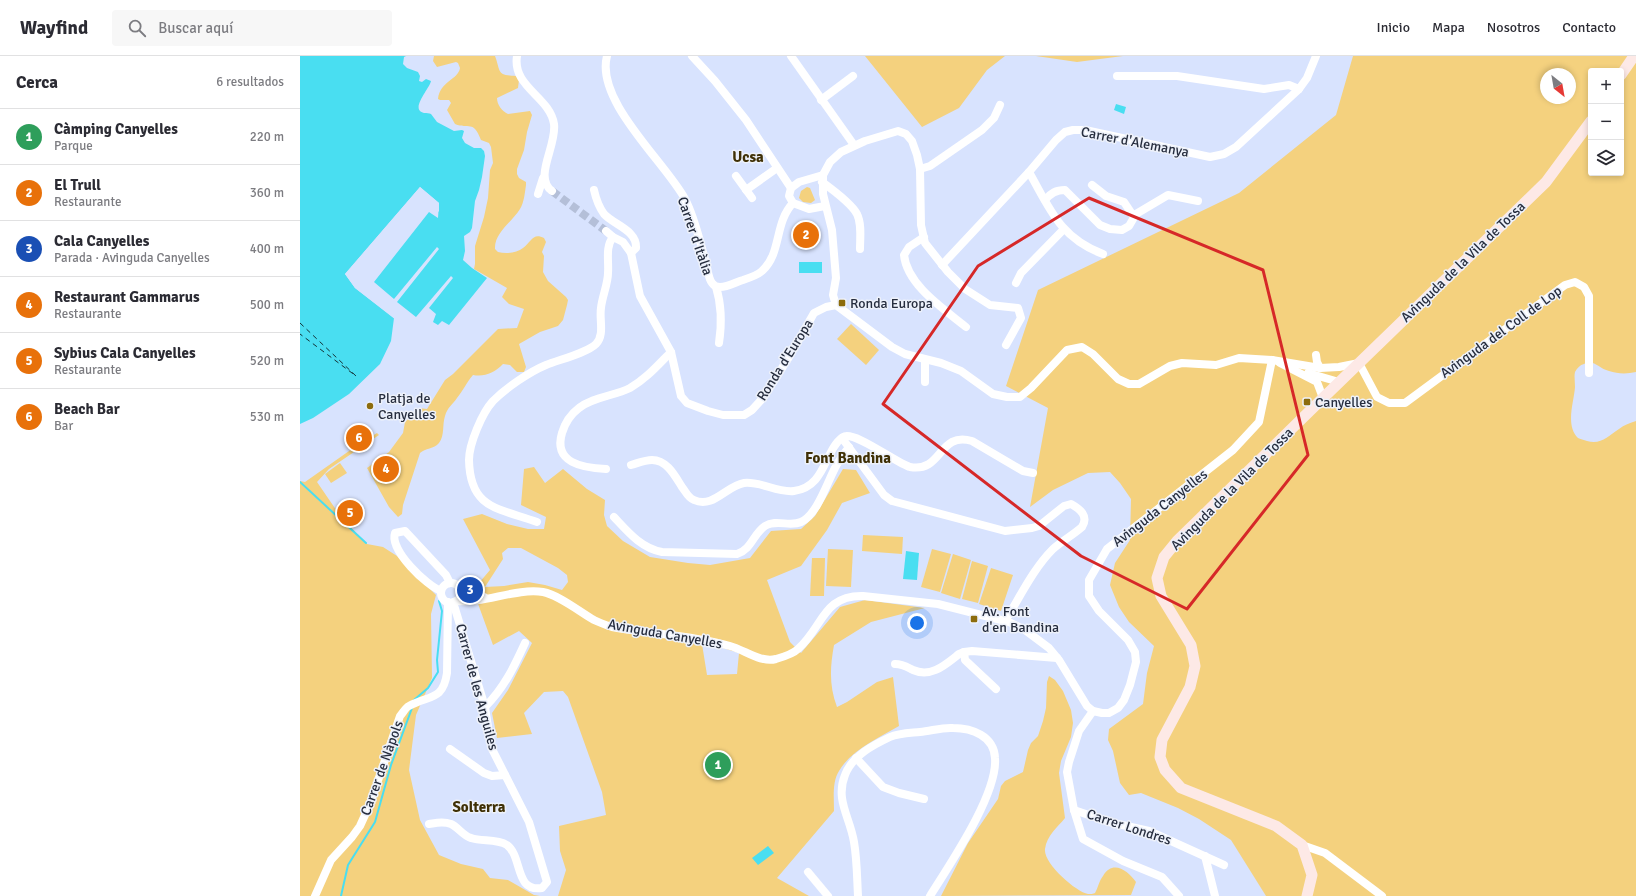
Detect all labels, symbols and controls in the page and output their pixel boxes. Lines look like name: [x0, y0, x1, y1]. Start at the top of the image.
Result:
search box: [112, 10, 392, 46]
text: Wayfind: [20, 16, 88, 40]
icon: search: [126, 17, 148, 39]
text: Buscar aquí: [158, 19, 233, 37]
text: Inicio: [1377, 19, 1410, 36]
text: Mapa: [1432, 19, 1465, 36]
text: Nosotros: [1487, 19, 1540, 36]
text: Contacto: [1562, 19, 1616, 36]
north arrow: [1540, 68, 1576, 104]
map controls: [1588, 68, 1624, 176]
button: +: [1588, 68, 1624, 104]
text: Cerca: [16, 72, 58, 93]
text: 6 resultados: [216, 74, 284, 90]
button: −: [1588, 104, 1624, 140]
text: Càmping Canyelles: [54, 120, 178, 138]
street label: Carrer d'Alemanya: [1080, 123, 1190, 161]
text: 1: [25, 129, 33, 145]
text: 220 m: [250, 129, 284, 145]
text: Parque: [54, 138, 93, 154]
button: layers: [1588, 140, 1624, 176]
district label: Ucsa: [732, 148, 764, 166]
text: El Trull: [54, 176, 101, 194]
text: 2: [25, 185, 33, 201]
text: 360 m: [250, 185, 284, 201]
text: Restaurante: [54, 194, 121, 210]
street label: Carrer d'Itàlia: [674, 194, 716, 278]
street label: Avinguda de la Vila de Tossa: [1397, 198, 1529, 326]
pin: 2: [793, 220, 819, 250]
text: Cala Canyelles: [54, 232, 149, 250]
text: 3: [25, 241, 33, 257]
text: 400 m: [250, 241, 284, 257]
text: Parada · Avinguda Canyelles: [54, 250, 210, 266]
street label: Avinguda del Coll de Lop: [1437, 282, 1565, 382]
text: Restaurant Gammarus: [54, 288, 200, 306]
place label: Ronda Europa: [850, 295, 933, 312]
text: 4: [25, 297, 33, 313]
text: 500 m: [250, 297, 284, 313]
marker: Ronda Europa: [837, 298, 847, 308]
text: Restaurante: [54, 306, 121, 322]
street label: Ronda d'Europa: [753, 316, 817, 404]
text: Sybius Cala Canyelles: [54, 344, 196, 362]
text: 5: [25, 353, 33, 369]
text: 520 m: [250, 353, 284, 369]
text: Restaurante: [54, 362, 121, 378]
place label: Platja de Canyelles: [378, 390, 435, 423]
place label: Canyelles: [1315, 394, 1372, 411]
marker: Canyelles: [1302, 397, 1312, 407]
text: Beach Bar: [54, 400, 120, 418]
marker: Platja de Canyelles: [365, 401, 375, 411]
text: 6: [25, 409, 33, 425]
text: 530 m: [250, 409, 284, 425]
text: Bar: [54, 418, 73, 434]
pin: 6: [346, 423, 372, 453]
street label: Avinguda de la Vila de Tossa: [1167, 424, 1297, 554]
district label: Font Bandina: [805, 449, 891, 467]
pin: 4: [373, 454, 399, 484]
street label: Avinguda Canyelles: [1109, 466, 1211, 550]
pin: 5: [337, 498, 363, 528]
pin: 3: [457, 575, 483, 605]
place label: Av. Font d'en Bandina: [982, 603, 1059, 636]
your location: [907, 613, 927, 633]
marker: Av. Font d'en Bandina: [969, 614, 979, 624]
street label: Avinguda Canyelles: [606, 616, 724, 652]
street label: Carrer de les Anguiles: [452, 622, 502, 752]
street label: Carrer de Nàpols: [357, 718, 407, 818]
pin: 1: [705, 750, 731, 780]
district label: Solterra: [452, 798, 506, 816]
street label: Carrer Londres: [1085, 805, 1173, 849]

